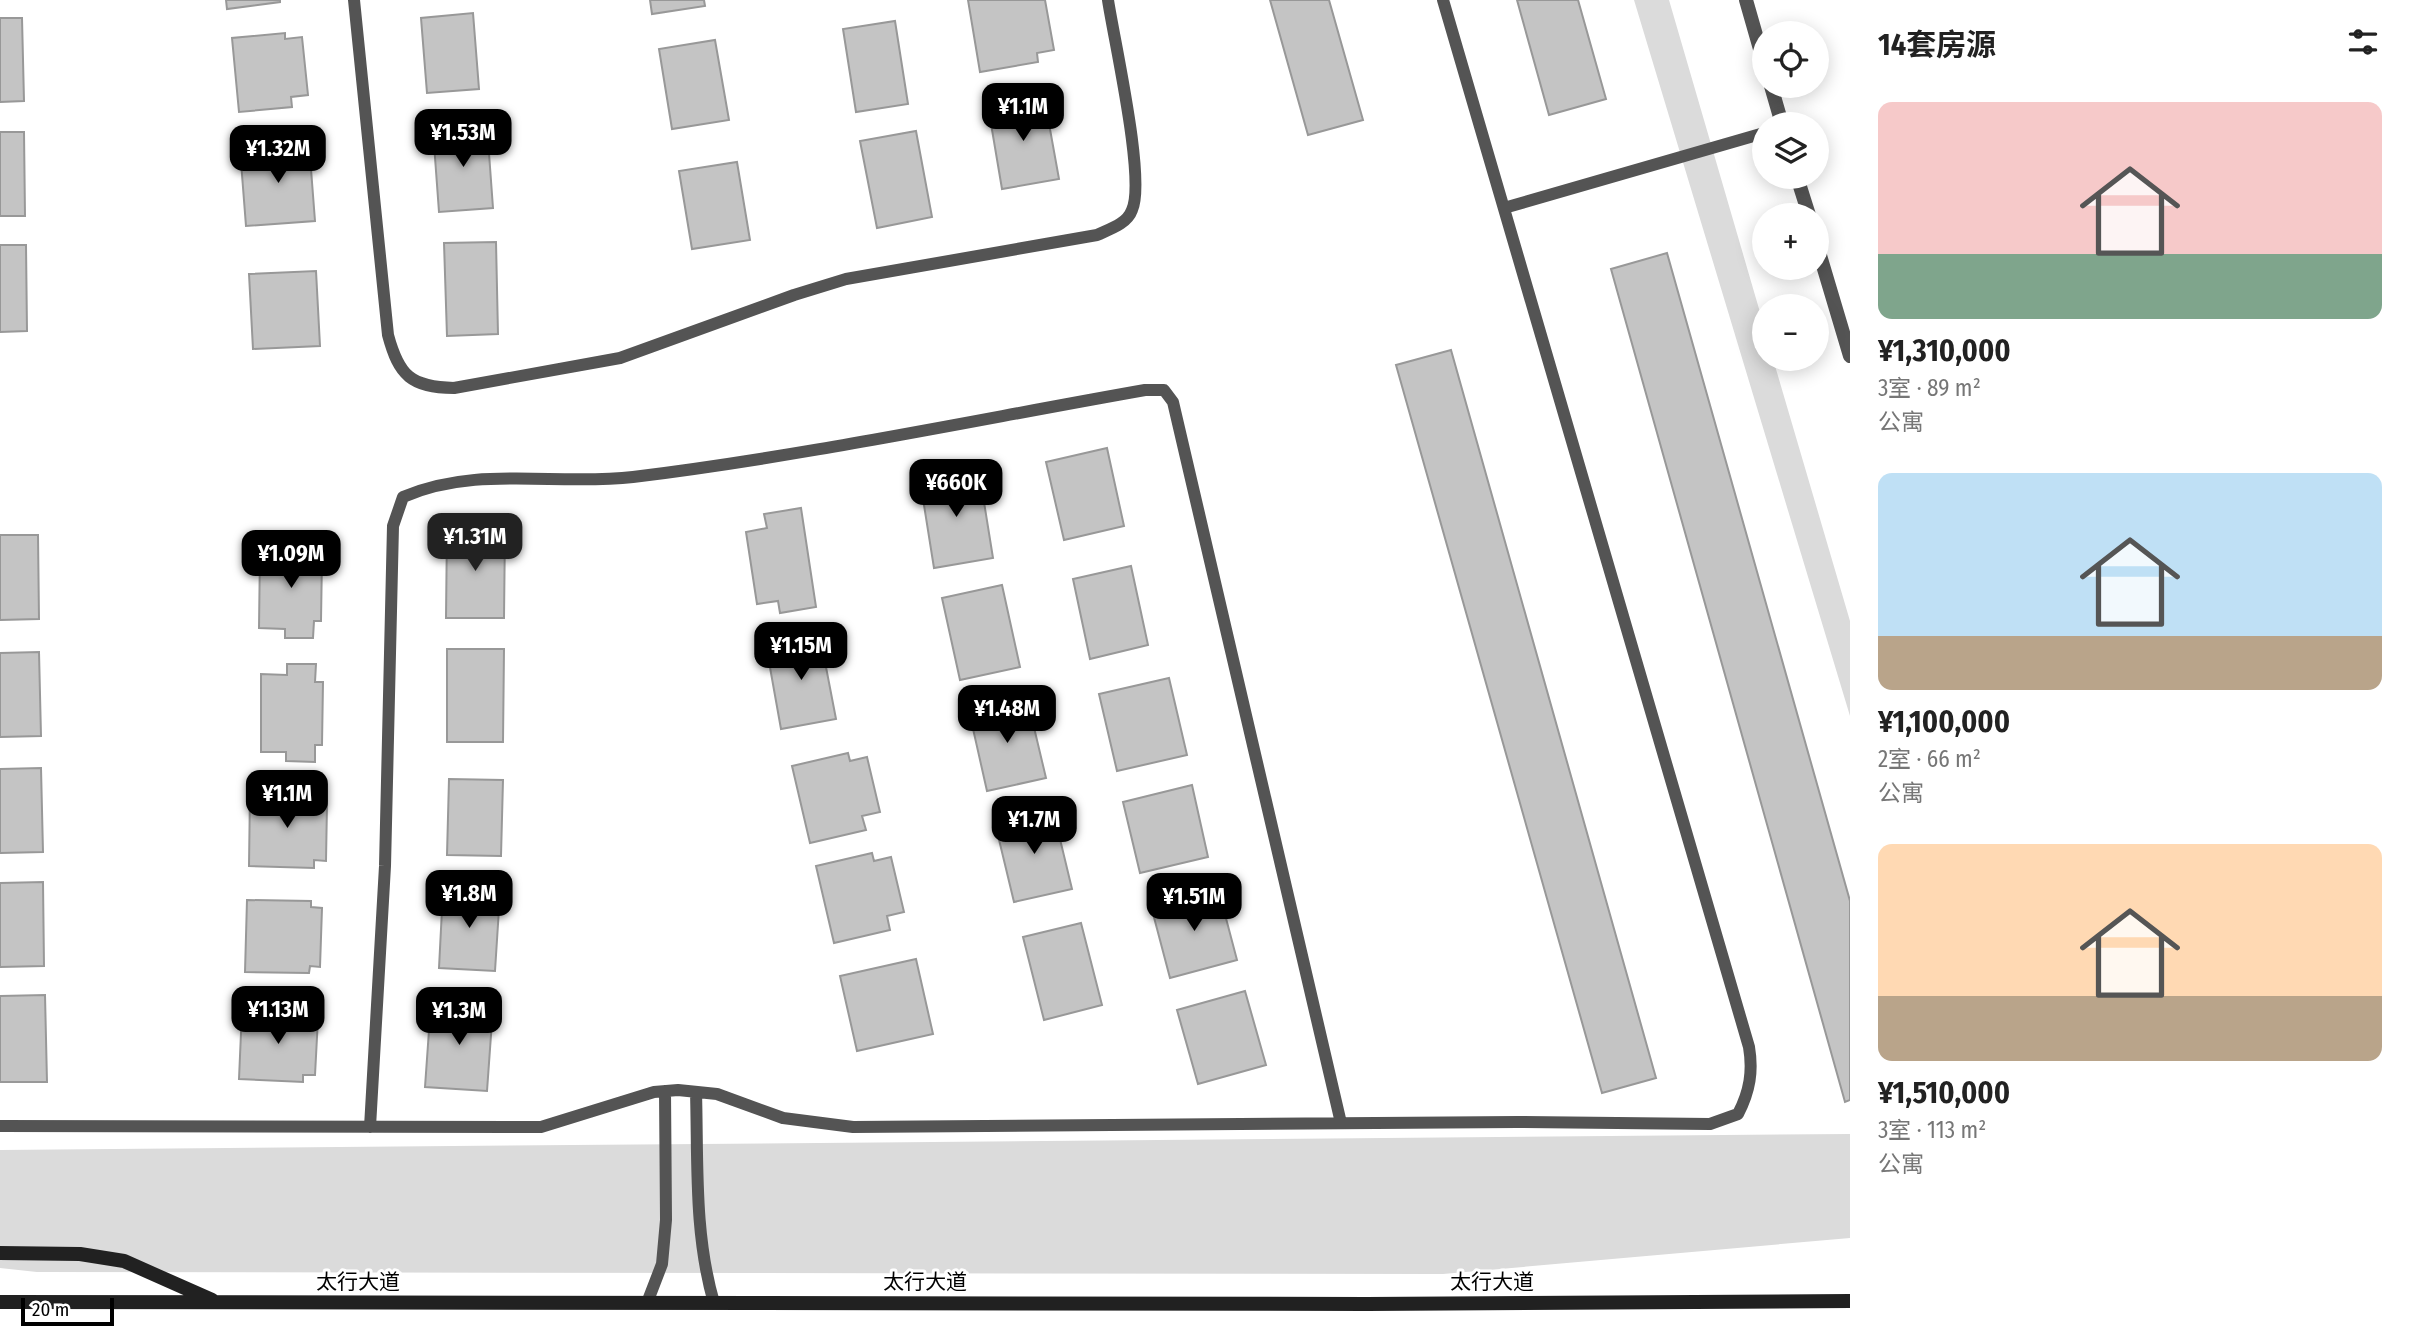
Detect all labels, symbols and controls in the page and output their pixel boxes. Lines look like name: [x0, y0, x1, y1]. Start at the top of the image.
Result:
map controls: [1752, 21, 1829, 371]
button: locate: [1752, 21, 1829, 98]
icon: filters: [2344, 23, 2382, 61]
text: 14套房源: [1878, 27, 1996, 63]
pin: ¥1.1M: [974, 83, 1072, 143]
text: ¥1.1M: [998, 92, 1048, 120]
pin: ¥1.53M: [406, 110, 520, 169]
button: layers: [1752, 112, 1829, 189]
text: ¥1.53M: [431, 118, 495, 146]
pin: ¥1.32M: [221, 125, 335, 185]
text: ¥1.32M: [246, 134, 310, 162]
icon: home: [2067, 148, 2193, 274]
button: +: [1752, 203, 1829, 280]
button: −: [1752, 294, 1829, 371]
text: ¥1,310,000: [1878, 333, 2011, 369]
text: 3室 · 89 m²: [1878, 374, 1981, 402]
text: 公寓: [1878, 408, 1924, 436]
pin: ¥660K: [907, 460, 1005, 519]
text: ¥660K: [925, 468, 987, 496]
pin: ¥1.31M: [418, 514, 532, 573]
icon: home: [2067, 519, 2193, 645]
text: ¥1.31M: [443, 522, 507, 550]
pin: ¥1.09M: [234, 530, 348, 590]
text: ¥1.09M: [258, 539, 324, 567]
pin: ¥1.15M: [744, 622, 858, 682]
text: ¥1.15M: [770, 631, 832, 659]
pin: ¥1.48M: [950, 686, 1064, 745]
text: ¥1.48M: [974, 694, 1040, 722]
text: ¥1,100,000: [1878, 704, 2010, 740]
text: 2室 · 66 m²: [1878, 745, 1981, 773]
pin: ¥1.1M: [238, 770, 336, 830]
text: ¥1.1M: [262, 779, 312, 807]
text: 公寓: [1878, 779, 1924, 807]
pin: ¥1.7M: [985, 796, 1083, 856]
text: ¥1.7M: [1008, 805, 1060, 833]
pin: ¥1.8M: [420, 870, 518, 930]
pin: ¥1.51M: [1137, 874, 1251, 933]
text: ¥1.8M: [442, 879, 496, 907]
text: ¥1.51M: [1163, 882, 1225, 910]
icon: home: [2067, 890, 2193, 1016]
pin: ¥1.13M: [221, 986, 335, 1046]
pin: ¥1.3M: [410, 988, 508, 1047]
text: ¥1.13M: [247, 995, 309, 1023]
text: ¥1.3M: [432, 996, 486, 1024]
text: ¥1,510,000: [1878, 1075, 2010, 1111]
text: 3室 · 113 m²: [1878, 1116, 1986, 1144]
text: 公寓: [1878, 1150, 1924, 1178]
street label: 太行大道: [316, 1269, 400, 1295]
street label: 太行大道: [883, 1269, 967, 1295]
street label: 太行大道: [1450, 1269, 1534, 1295]
scale bar: [21, 1295, 114, 1327]
text: 20 m: [32, 1298, 69, 1321]

